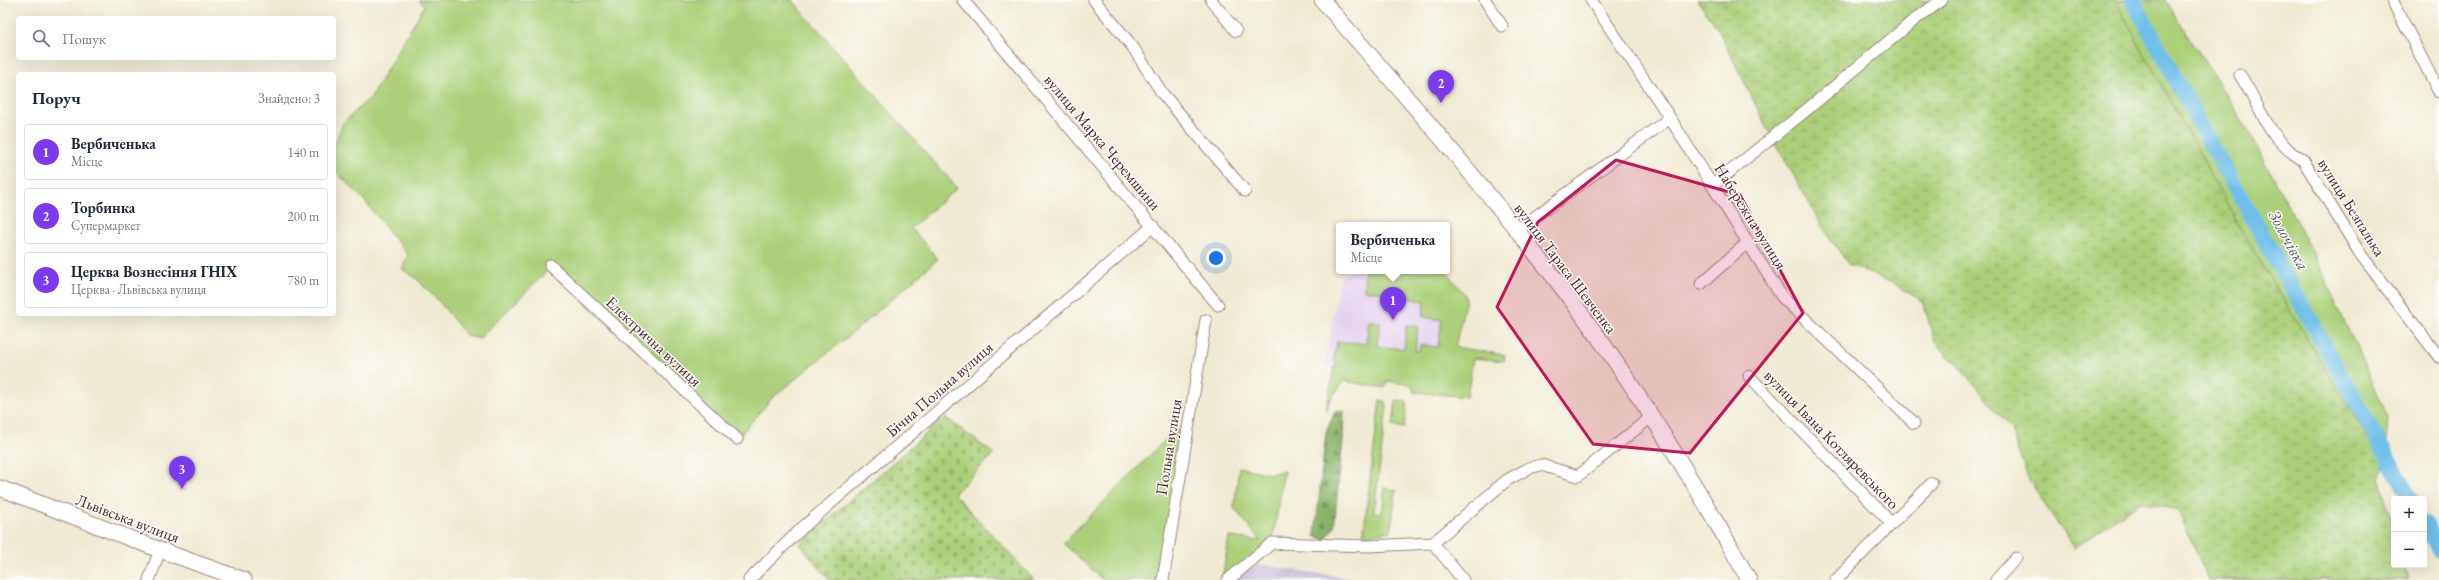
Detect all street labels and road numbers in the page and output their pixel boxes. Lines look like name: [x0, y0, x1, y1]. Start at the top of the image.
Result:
street label: вулиця Марка Черемшини: [1039, 70, 1166, 215]
street label: вулиця Безпалька: [2313, 154, 2390, 261]
street label: Набережна вулиця: [1710, 159, 1792, 273]
street label: вулиця Тараса Шевченка: [1510, 199, 1622, 338]
street label: Електрична вулиця: [601, 292, 706, 391]
street label: Бічна Польна вулиця: [881, 337, 997, 442]
street label: вулиця Івана Котляревського: [1759, 365, 1904, 514]
street label: Польна вулиця: [1151, 397, 1186, 497]
street label: Львівська вулиця: [73, 489, 183, 548]

